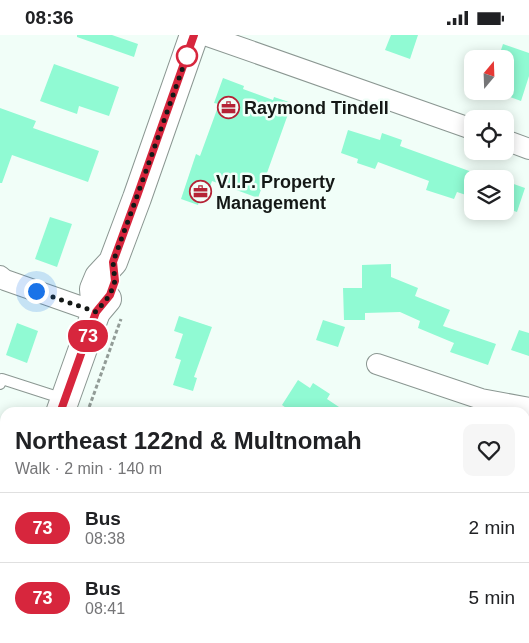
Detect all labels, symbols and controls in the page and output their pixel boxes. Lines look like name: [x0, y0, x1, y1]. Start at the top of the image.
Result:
text: 08:36: [25, 7, 74, 28]
unlabelled marker: [176, 45, 198, 67]
north arrow: [464, 50, 514, 100]
map controls: [464, 50, 514, 220]
office icon: Raymond Tindell: [216, 96, 240, 120]
place label: Raymond Tindell: [244, 98, 389, 118]
button: locate: [464, 110, 514, 160]
button: layers: [464, 170, 514, 220]
place label: V.I.P. Property Management: [216, 172, 335, 213]
office icon: V.I.P. Property Management: [188, 180, 212, 204]
your location: [24, 279, 49, 304]
line badge: 73: [66, 320, 110, 352]
text: 73: [78, 326, 98, 346]
button: heart: [463, 424, 515, 476]
text: Northeast 122nd & Multnomah: [15, 427, 362, 454]
text: Walk · 2 min · 140 m: [15, 460, 162, 477]
text: Bus: [85, 508, 121, 529]
text: 2 min: [469, 517, 515, 538]
text: 73: [32, 518, 53, 538]
text: 08:38: [85, 530, 125, 547]
text: Bus: [85, 578, 121, 599]
text: 5 min: [469, 587, 515, 608]
text: 73: [32, 588, 53, 608]
text: 08:41: [85, 600, 125, 617]

